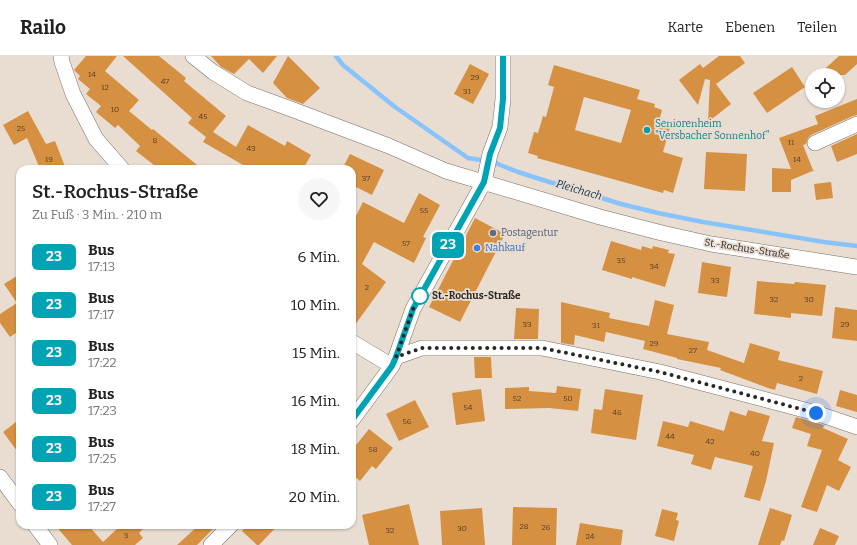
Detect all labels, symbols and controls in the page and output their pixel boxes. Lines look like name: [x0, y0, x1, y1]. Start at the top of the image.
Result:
text: Railo: [20, 16, 66, 39]
text: Karte: [668, 19, 703, 36]
text: Ebenen: [725, 19, 775, 36]
text: Teilen: [797, 19, 837, 36]
map controls: [805, 68, 845, 108]
button: locate: [805, 68, 845, 108]
house number: 14: [88, 70, 96, 79]
house number: 29: [470, 73, 480, 82]
house number: 47: [161, 77, 169, 86]
house number: 12: [101, 83, 109, 92]
house number: 31: [463, 87, 472, 96]
house number: 10: [111, 105, 119, 114]
house number: 45: [199, 112, 207, 121]
place label: Seniorenheim "Versbacher Sonnenhof": [655, 118, 770, 142]
house number: 25: [17, 124, 25, 133]
marker: Seniorenheim "Versbacher Sonnenhof": [642, 125, 652, 135]
house number: 8: [153, 136, 158, 145]
house number: 11: [788, 138, 795, 147]
house number: 43: [246, 144, 256, 153]
house number: 19: [45, 155, 53, 164]
house number: 14: [793, 155, 801, 164]
house number: 37: [362, 174, 370, 183]
water label: Pleichach: [554, 177, 604, 203]
button: heart: [298, 178, 340, 220]
text: St.-Rochus-Straße: [32, 180, 198, 203]
house number: 55: [420, 206, 428, 215]
text: Zu Fuß · 3 Min. · 210 m: [32, 207, 162, 222]
place label: Postagentur: [501, 227, 558, 239]
marker: Postagentur: [488, 228, 498, 238]
line badge: 23: [430, 232, 466, 258]
text: 23: [440, 236, 456, 253]
street label: St.-Rochus-Straße: [704, 236, 790, 262]
house number: 57: [402, 239, 410, 248]
text: Bus: [88, 241, 114, 259]
place label: Nahkauf: [485, 242, 527, 254]
marker: Nahkauf: [472, 243, 482, 253]
text: 23: [46, 248, 62, 265]
text: 6 Min.: [298, 248, 340, 266]
house number: 35: [617, 256, 625, 265]
text: 17:13: [88, 259, 115, 274]
house number: 34: [649, 262, 659, 271]
house number: 33: [711, 276, 720, 285]
house number: 2: [365, 283, 369, 292]
marker: St.-Rochus-Straße: [411, 287, 429, 305]
text: Bus: [88, 289, 114, 307]
place label: St.-Rochus-Straße: [432, 290, 521, 302]
house number: 32: [770, 295, 778, 304]
house number: 30: [804, 295, 814, 304]
text: 23: [46, 296, 62, 313]
text: 10 Min.: [291, 296, 340, 314]
text: 17:17: [88, 307, 114, 322]
house number: 33: [523, 320, 532, 329]
house number: 29: [840, 320, 850, 329]
house number: 31: [592, 321, 601, 330]
text: Bus: [88, 337, 114, 355]
house number: 29: [649, 339, 659, 348]
text: 23: [46, 344, 62, 361]
text: 15 Min.: [292, 344, 340, 362]
house number: 27: [689, 346, 697, 355]
text: 17:22: [88, 355, 117, 370]
house number: 2: [799, 374, 803, 383]
text: Bus: [88, 385, 114, 403]
text: 23: [46, 392, 62, 409]
text: 16 Min.: [292, 392, 340, 410]
house number: 52: [513, 394, 521, 403]
house number: 50: [563, 394, 573, 403]
text: 17:23: [88, 403, 117, 418]
house number: 54: [464, 403, 473, 412]
your location: [806, 403, 826, 423]
house number: 46: [612, 408, 622, 417]
house number: 56: [403, 417, 412, 426]
house number: 44: [665, 432, 675, 441]
text: Bus: [88, 433, 114, 451]
house number: 42: [705, 437, 715, 446]
text: 23: [46, 440, 62, 457]
text: 18 Min.: [291, 440, 340, 458]
house number: 58: [368, 445, 378, 454]
house number: 40: [750, 449, 760, 458]
text: 17:25: [88, 451, 116, 466]
text: Bus: [88, 481, 114, 499]
text: 23: [46, 488, 62, 505]
text: 20 Min.: [289, 488, 340, 506]
text: 17:27: [88, 499, 116, 514]
house number: 28: [519, 522, 529, 531]
house number: 26: [541, 523, 551, 532]
house number: 30: [457, 524, 467, 533]
house number: 32: [386, 526, 394, 535]
house number: 3: [124, 531, 129, 540]
house number: 24: [585, 532, 595, 541]

